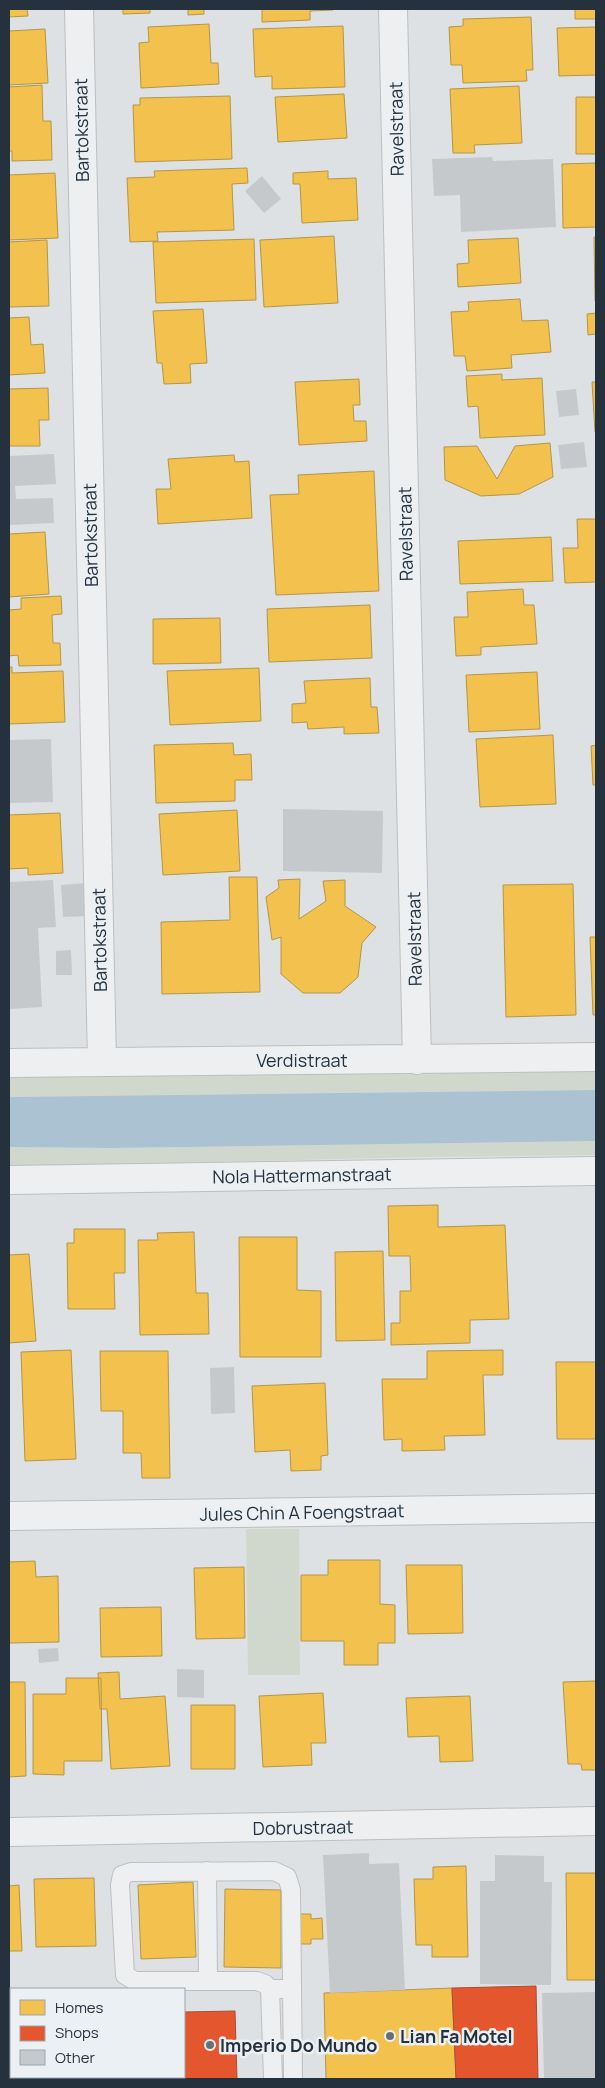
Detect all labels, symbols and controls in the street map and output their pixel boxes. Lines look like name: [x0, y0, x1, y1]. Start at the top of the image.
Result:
street label: Bartokstraat: [68, 78, 94, 182]
street label: Ravelstraat: [383, 82, 409, 176]
street label: Bartokstraat: [77, 483, 103, 587]
street label: Ravelstraat: [392, 487, 418, 581]
street label: Bartokstraat: [86, 888, 112, 992]
street label: Ravelstraat: [401, 892, 427, 986]
street label: Verdistraat: [256, 1048, 348, 1072]
street label: Nola Hattermanstraat: [212, 1161, 392, 1189]
street label: Jules Chin A Foengstraat: [199, 1498, 405, 1526]
street label: Dobrustraat: [253, 1814, 353, 1840]
legend: [10, 1988, 185, 2078]
text: Homes: [55, 1997, 104, 2018]
text: Shops: [55, 2022, 99, 2043]
place label: Lian Fa Motel: [400, 2024, 513, 2048]
marker: Lian Fa Motel: [384, 2030, 396, 2042]
place label: Imperio Do Mundo: [220, 2033, 377, 2057]
marker: Imperio Do Mundo: [204, 2039, 216, 2051]
text: Other: [55, 2047, 96, 2068]

